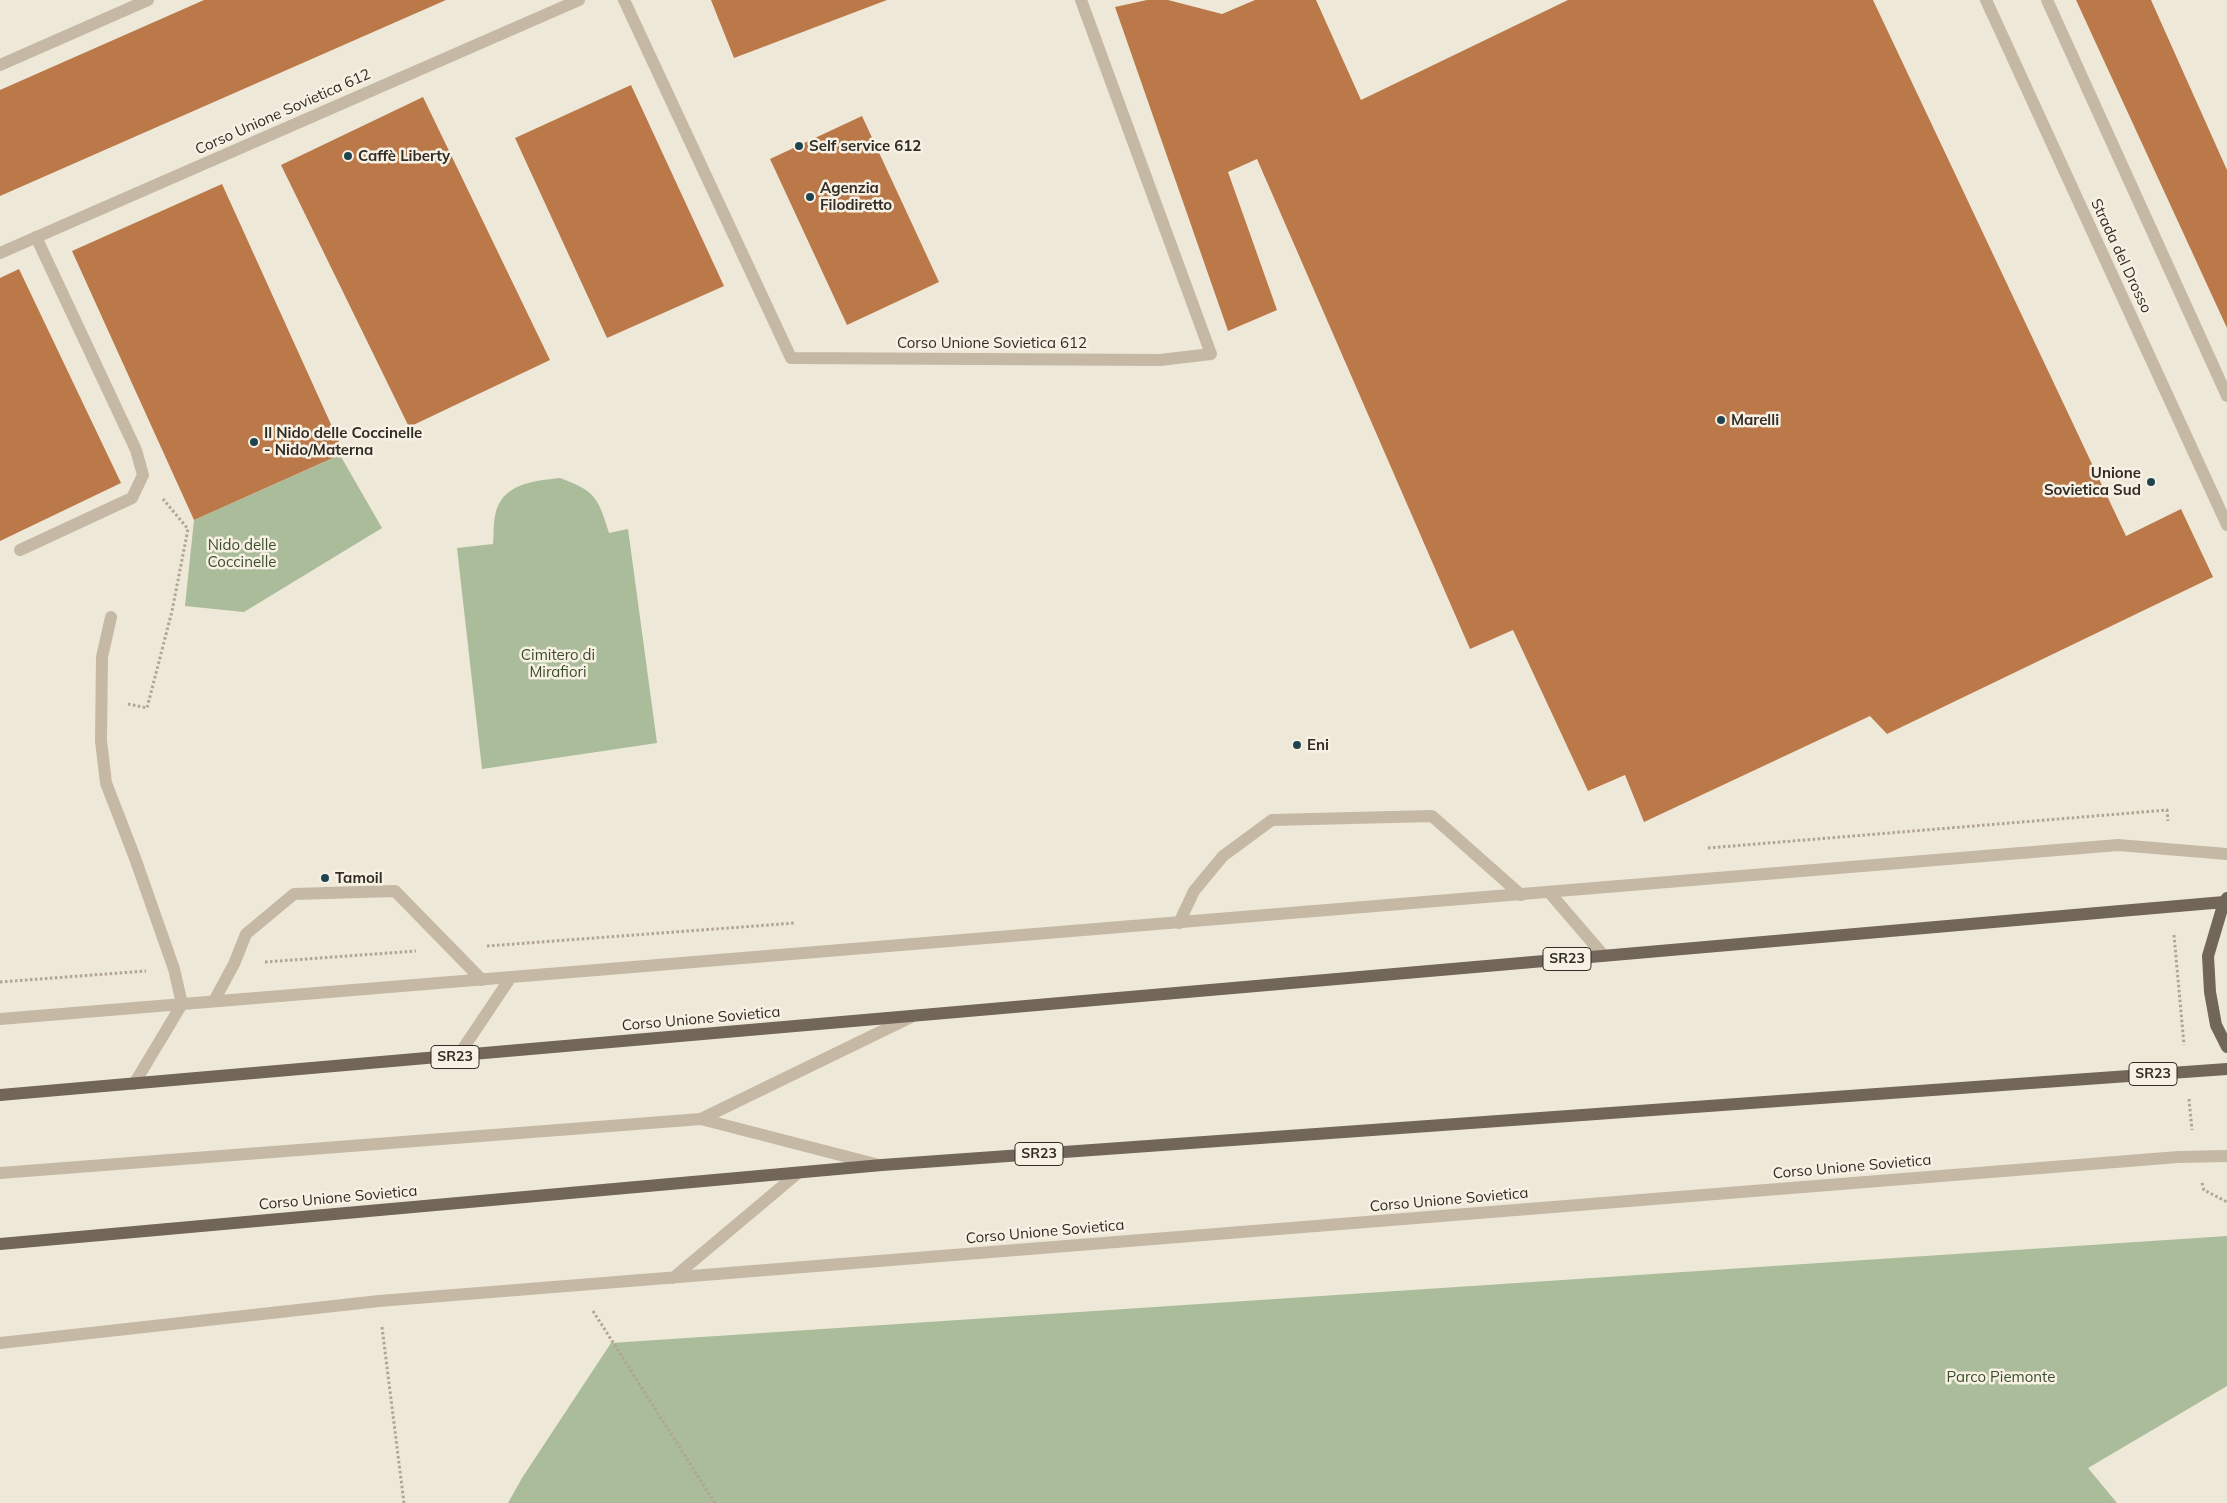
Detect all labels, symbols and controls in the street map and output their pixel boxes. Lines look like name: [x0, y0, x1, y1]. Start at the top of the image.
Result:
street label: Corso Unione Sovietica 612: [193, 65, 373, 159]
place label: Self service 612: [809, 137, 921, 155]
marker: Self service 612: [793, 140, 805, 152]
place label: Caffè Liberty: [358, 147, 450, 165]
marker: Caffè Liberty: [342, 150, 354, 162]
place label: Agenzia Filodiretto: [820, 179, 892, 214]
marker: Agenzia Filodiretto: [804, 191, 816, 203]
street label: Strada del Drosso: [2087, 196, 2155, 316]
street label: Corso Unione Sovietica 612: [897, 334, 1087, 352]
place label: Marelli: [1731, 411, 1779, 429]
marker: Marelli: [1715, 414, 1727, 426]
place label: Il Nido delle Coccinelle - Nido/Materna: [264, 424, 422, 459]
marker: Il Nido delle Coccinelle - Nido/Materna: [248, 436, 260, 448]
place label: Unione Sovietica Sud: [2044, 464, 2141, 499]
marker: Unione Sovietica Sud: [2145, 476, 2157, 488]
park label: Nido delle Coccinelle: [208, 536, 276, 571]
park label: Cimitero di Mirafiori: [521, 646, 595, 681]
place label: Eni: [1307, 736, 1329, 754]
marker: Eni: [1291, 739, 1303, 751]
place label: Tamoil: [335, 869, 383, 887]
marker: Tamoil: [319, 872, 331, 884]
road number: SR23: [1543, 948, 1591, 971]
street label: Corso Unione Sovietica: [621, 1003, 781, 1035]
road number: SR23: [431, 1046, 479, 1068]
road number: SR23: [2129, 1062, 2177, 1086]
road number: SR23: [1015, 1142, 1063, 1166]
street label: Corso Unione Sovietica: [1772, 1151, 1932, 1183]
street label: Corso Unione Sovietica: [258, 1182, 418, 1214]
street label: Corso Unione Sovietica: [1369, 1184, 1529, 1216]
street label: Corso Unione Sovietica: [965, 1216, 1125, 1248]
park label: Parco Piemonte: [1947, 1368, 2055, 1386]

